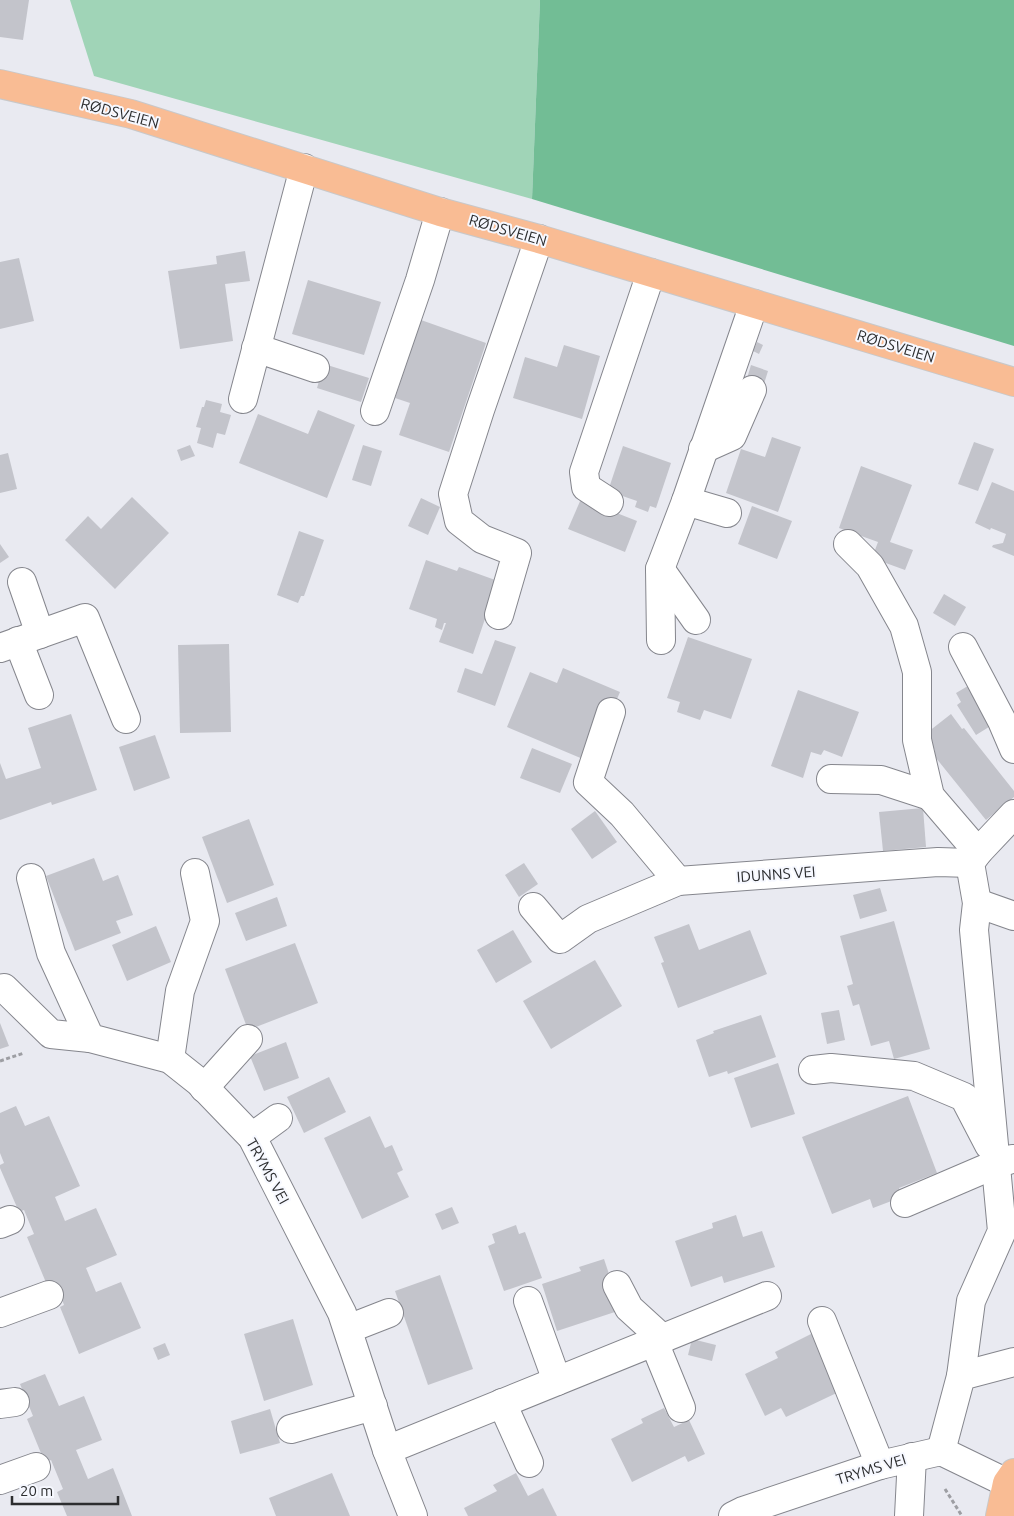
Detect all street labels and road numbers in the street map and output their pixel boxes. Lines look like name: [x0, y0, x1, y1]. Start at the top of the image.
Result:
street label: RØDSVEIEN: [79, 94, 161, 132]
street label: RØDSVEIEN: [467, 211, 549, 249]
street label: RØDSVEIEN: [855, 326, 937, 366]
street label: IDUNNS VEI: [736, 863, 816, 885]
street label: TRYMS VEI: [243, 1135, 293, 1207]
street label: TRYMS VEI: [834, 1450, 908, 1488]

